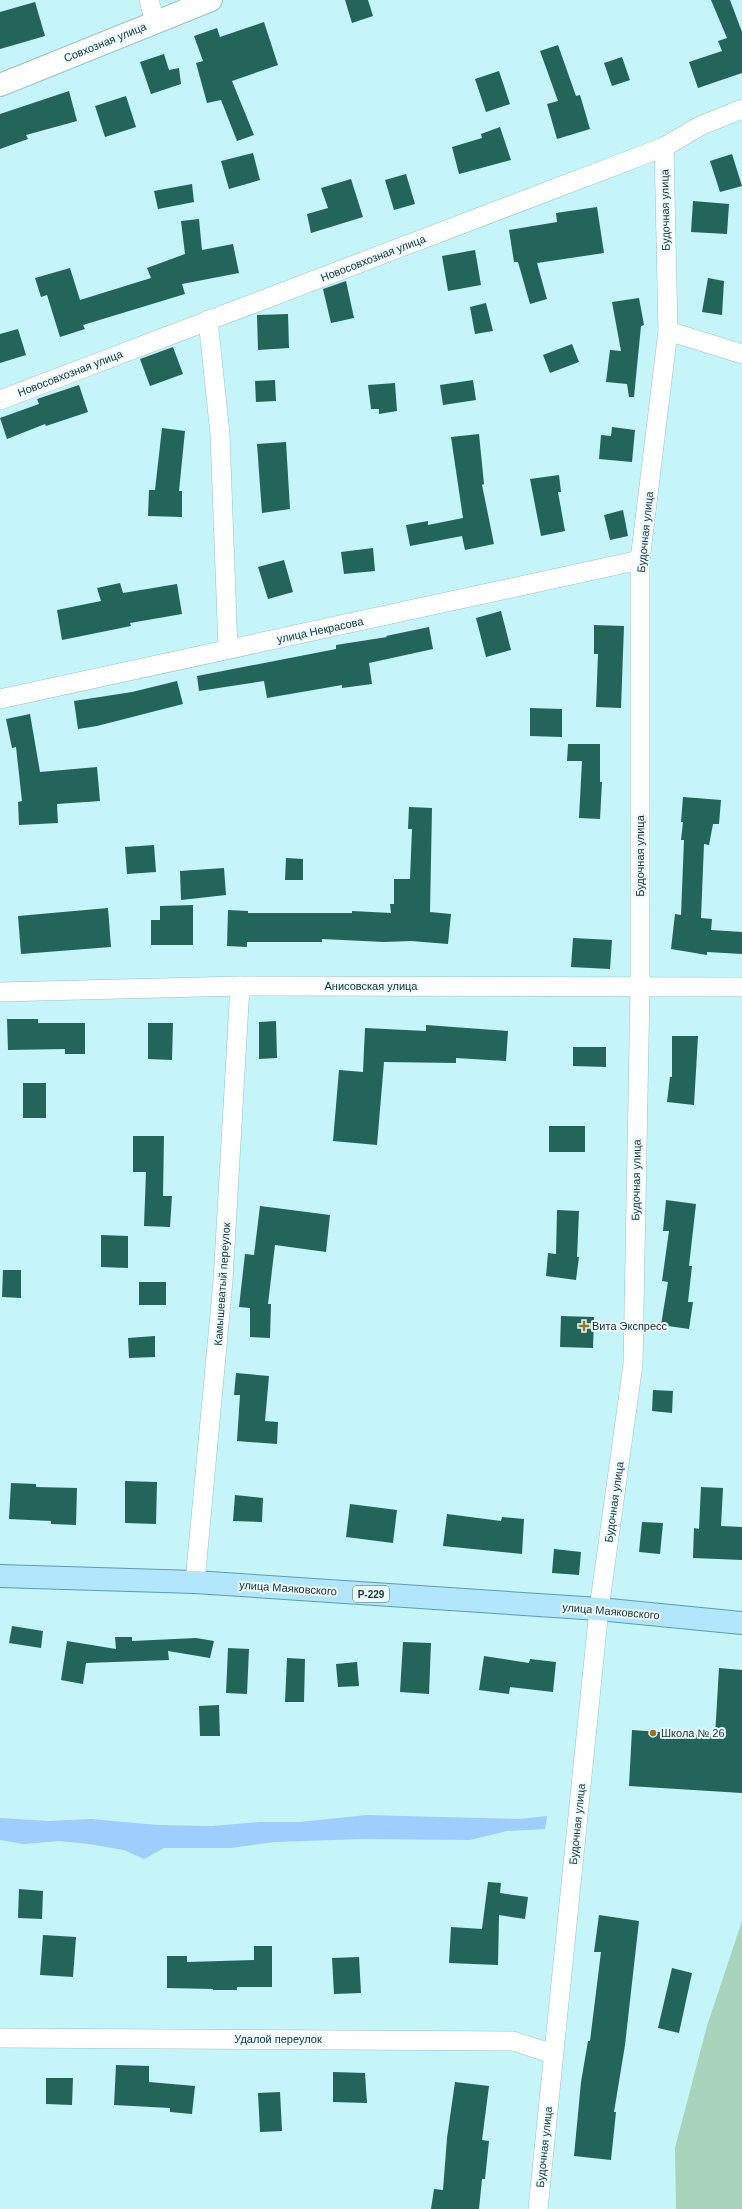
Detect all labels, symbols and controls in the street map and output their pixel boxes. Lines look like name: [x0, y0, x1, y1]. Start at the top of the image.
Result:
street label: Совхозная улица: [62, 20, 149, 64]
street label: Будочная улица: [658, 168, 672, 251]
street label: Новосовхозная улица: [319, 232, 428, 284]
street label: Новосовхозная улица: [16, 347, 125, 399]
street label: Будочная улица: [635, 490, 655, 573]
street label: улица Некрасова: [276, 615, 365, 645]
street label: Будочная улица: [634, 814, 646, 897]
street label: Анисовская улица: [325, 980, 418, 992]
street label: Будочная улица: [629, 1138, 643, 1221]
street label: Камышеватый переулок: [212, 1222, 232, 1346]
place label: Вита Экспресс: [592, 1320, 668, 1332]
marker: Вита Экспресс: [579, 1321, 589, 1331]
street label: Будочная улица: [602, 1460, 626, 1543]
street label: улица Маяковского: [239, 1579, 337, 1597]
road number: Р-229: [353, 1586, 389, 1602]
street label: улица Маяковского: [562, 1601, 660, 1621]
place label: Школа № 26: [661, 1727, 725, 1739]
marker: Школа № 26: [648, 1728, 658, 1738]
street label: Будочная улица: [567, 1782, 587, 1865]
street label: Удалой переулок: [234, 2033, 322, 2045]
street label: Будочная улица: [534, 2105, 554, 2188]

